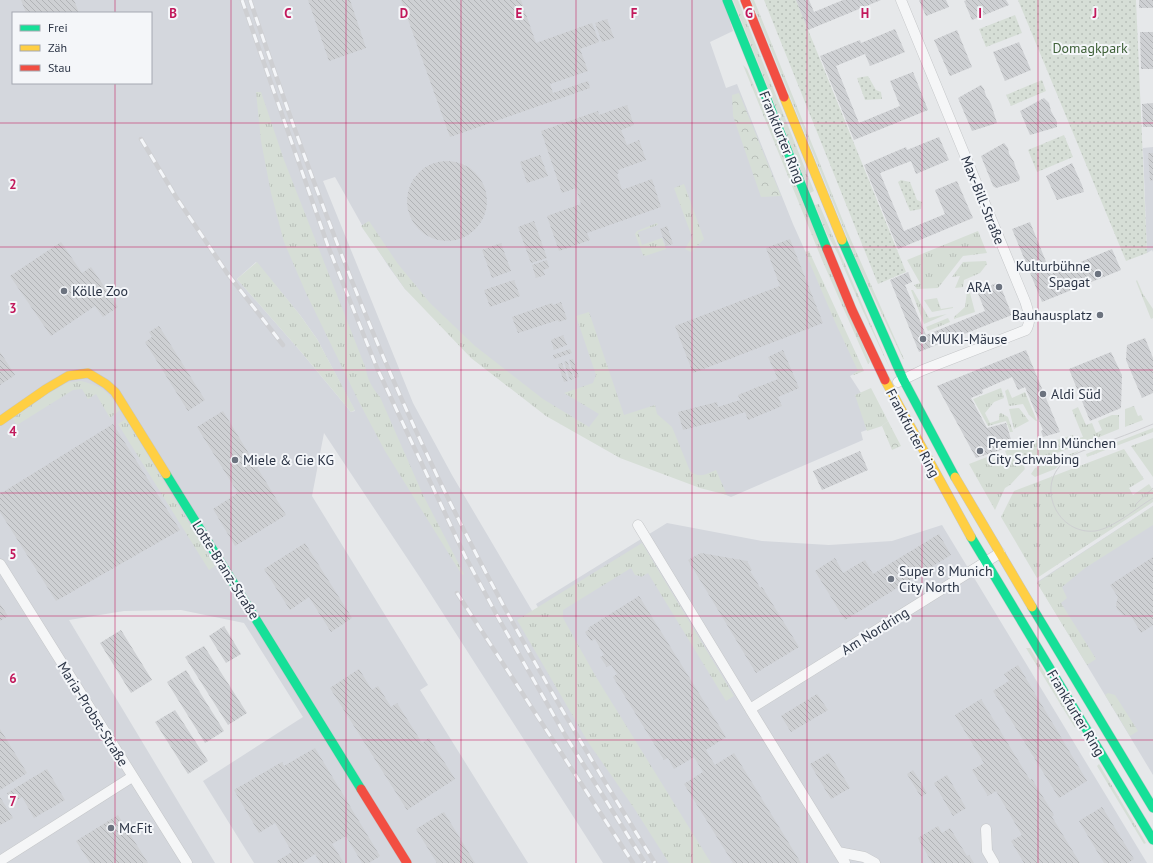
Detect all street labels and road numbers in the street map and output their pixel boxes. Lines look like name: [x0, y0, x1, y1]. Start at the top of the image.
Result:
street label: Frankfurter Ring: [755, 88, 809, 186]
street label: Max-Bill-Straße: [957, 153, 1009, 247]
street label: Frankfurter Ring: [882, 386, 944, 480]
street label: Lotte-Branz-Straße: [188, 517, 264, 623]
street label: Am Nordring: [838, 603, 912, 659]
street label: Maria-Probst-Straße: [54, 658, 132, 770]
street label: Frankfurter Ring: [1043, 666, 1109, 760]

